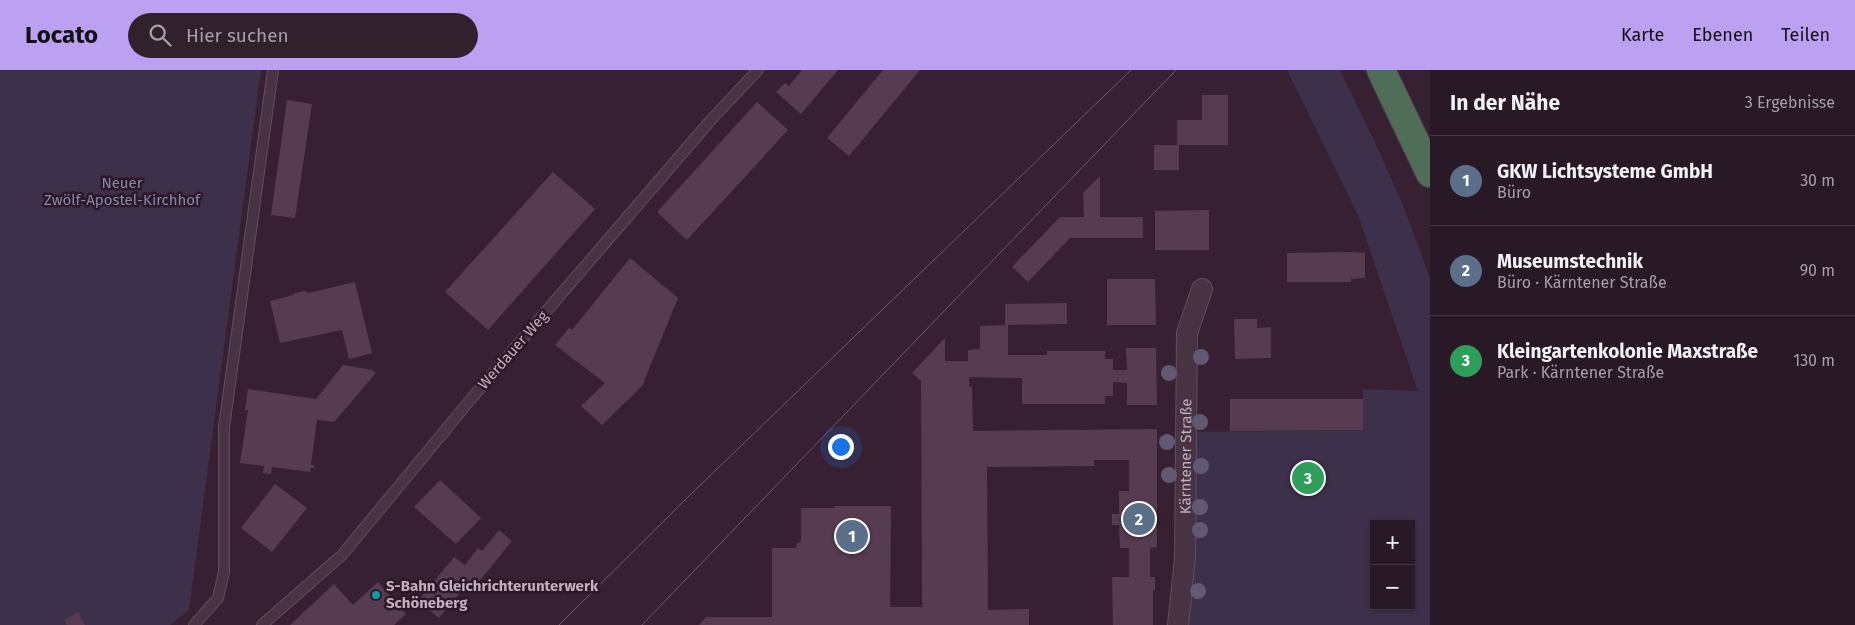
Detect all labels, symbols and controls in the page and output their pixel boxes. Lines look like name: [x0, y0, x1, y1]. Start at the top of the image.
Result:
search box: [128, 13, 478, 58]
text: Locato: [25, 21, 98, 49]
icon: search: [146, 21, 174, 49]
text: Hier suchen: [186, 24, 289, 47]
text: Karte: [1621, 24, 1664, 46]
text: Ebenen: [1692, 24, 1753, 46]
text: Teilen: [1781, 24, 1830, 46]
text: In der Nähe: [1450, 90, 1560, 116]
text: 3 Ergebnisse: [1745, 93, 1835, 112]
text: GKW Lichtsysteme GmbH: [1497, 160, 1713, 183]
text: 1: [1462, 171, 1470, 190]
text: 30 m: [1800, 171, 1835, 190]
park label: Neuer Zwölf-Apostel-Kirchhof: [44, 174, 201, 209]
text: Büro: [1497, 183, 1531, 202]
text: Museumstechnik: [1497, 250, 1643, 273]
text: 2: [1462, 261, 1470, 280]
text: 90 m: [1800, 261, 1835, 280]
text: Büro · Kärntener Straße: [1497, 273, 1667, 292]
street label: Werdauer Weg: [474, 307, 552, 393]
text: Kleingartenkolonie Maxstraße: [1497, 340, 1758, 363]
text: 3: [1462, 351, 1470, 370]
text: 130 m: [1793, 351, 1835, 370]
text: Park · Kärntener Straße: [1497, 363, 1664, 382]
street label: Kärntener Straße: [1176, 398, 1195, 514]
your location: [828, 434, 854, 460]
pin: 3: [1292, 459, 1324, 497]
pin: 2: [1123, 500, 1155, 538]
pin: 1: [836, 517, 868, 555]
map controls: [1370, 520, 1415, 610]
button: +: [1370, 520, 1415, 565]
button: −: [1370, 565, 1415, 610]
place label: S-Bahn Gleichrichterunterwerk Schöneberg: [386, 577, 599, 612]
marker: S-Bahn Gleichrichterunterwerk Schöneberg: [370, 589, 382, 601]

